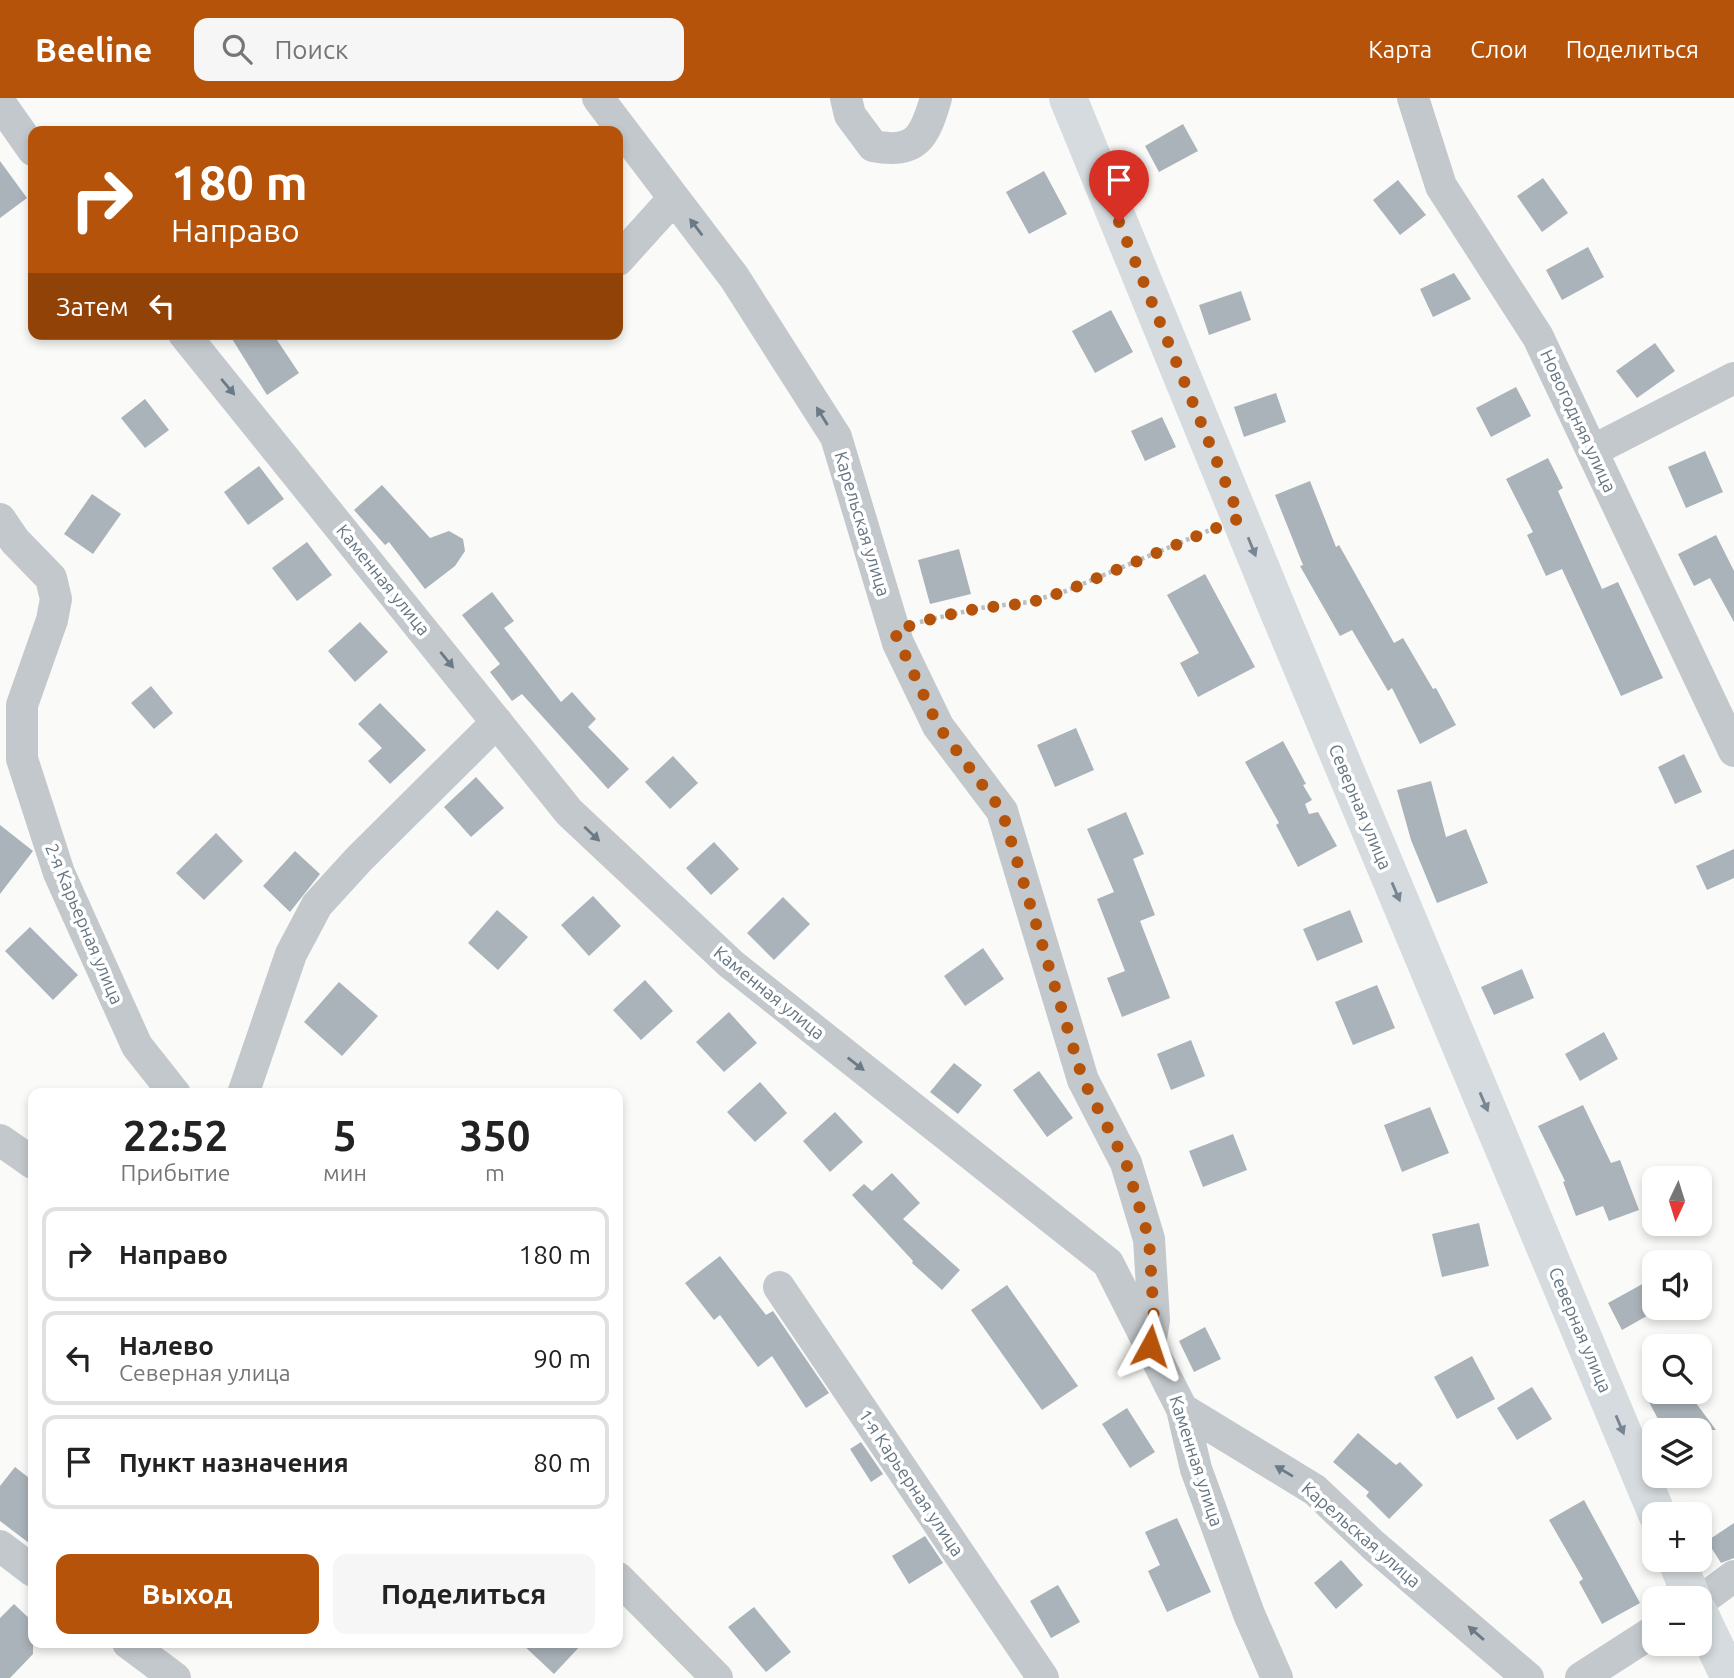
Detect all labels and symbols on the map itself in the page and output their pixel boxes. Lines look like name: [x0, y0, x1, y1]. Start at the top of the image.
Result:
pin: [1089, 150, 1149, 222]
one-way arrow: [690, 218, 704, 236]
street label: Новогодняя улица: [1537, 346, 1621, 495]
one-way arrow: [220, 377, 235, 395]
one-way arrow: [816, 406, 829, 425]
street label: Карельская улица: [831, 449, 895, 599]
street label: Каменная улица: [333, 520, 435, 639]
one-way arrow: [1246, 536, 1257, 557]
one-way arrow: [439, 651, 454, 668]
street label: Северная улица: [1325, 741, 1396, 872]
one-way arrow: [584, 826, 601, 842]
street label: 2-я Карьерная улица: [42, 840, 128, 1007]
one-way arrow: [1390, 882, 1402, 902]
street label: Каменная улица: [710, 941, 829, 1043]
one-way arrow: [847, 1056, 865, 1071]
one-way arrow: [1479, 1092, 1490, 1113]
north arrow: [1642, 1166, 1712, 1236]
street label: Северная улица: [1545, 1264, 1616, 1395]
position arrow: [1113, 1309, 1187, 1383]
street label: Каменная улица: [1166, 1393, 1228, 1529]
street label: 1-я Карьерная улица: [855, 1405, 968, 1560]
one-way arrow: [1614, 1414, 1625, 1435]
one-way arrow: [1274, 1465, 1293, 1478]
street label: Карельская улица: [1298, 1477, 1425, 1591]
one-way arrow: [1467, 1625, 1485, 1641]

